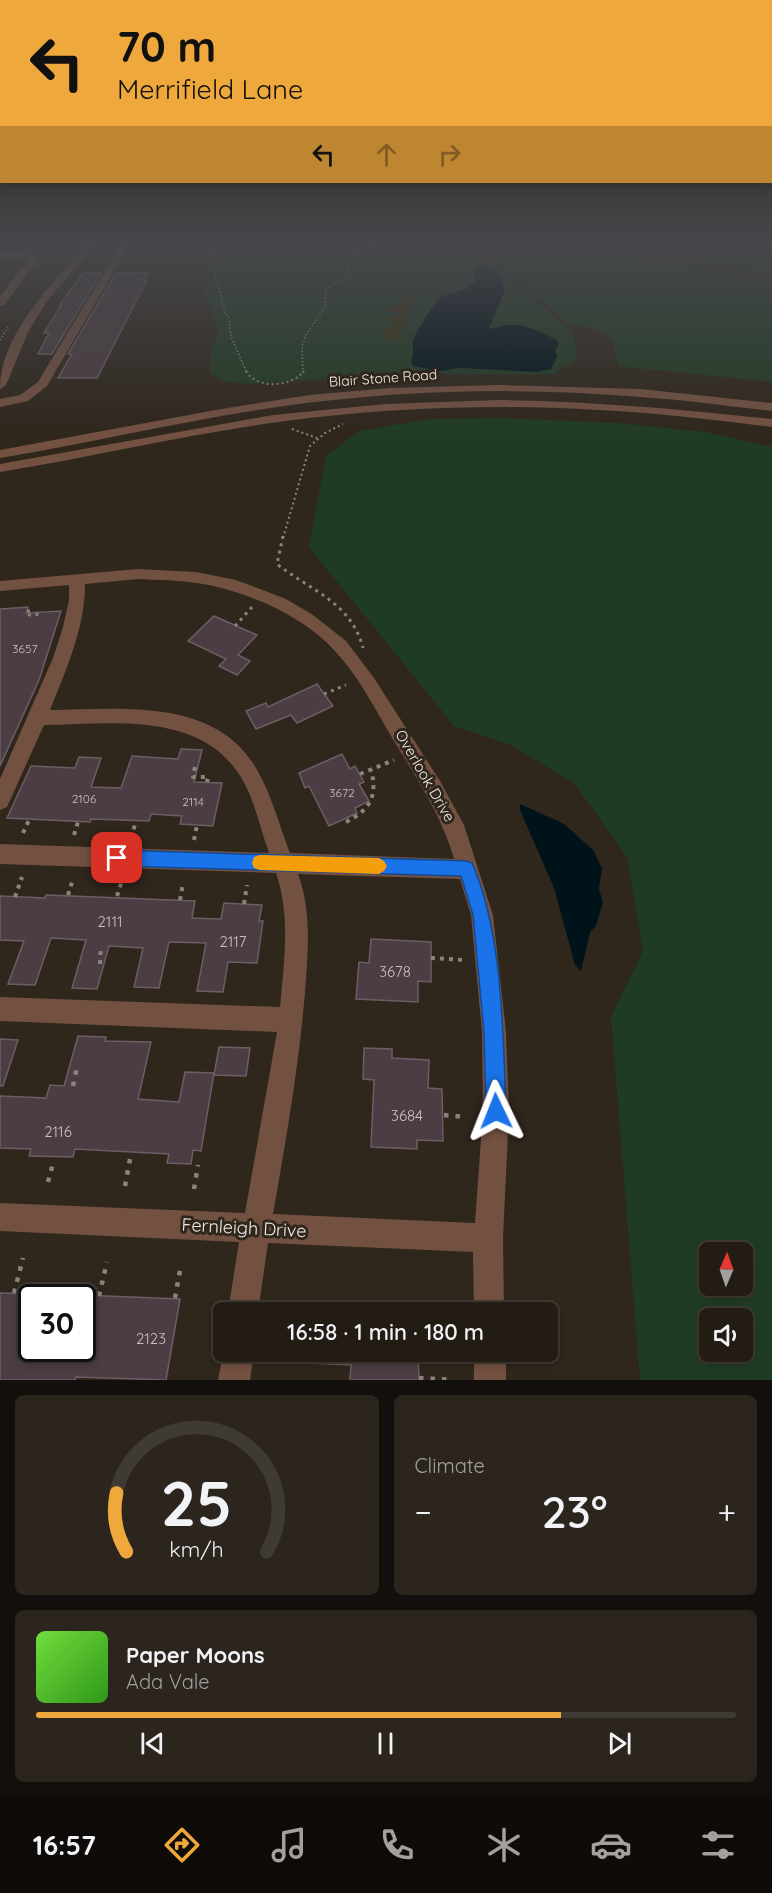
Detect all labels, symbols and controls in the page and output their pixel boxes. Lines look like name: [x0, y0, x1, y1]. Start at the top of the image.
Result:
text: 70 m: [117, 20, 216, 73]
icon: left: [18, 24, 96, 102]
text: Merrifield Lane: [117, 72, 303, 106]
icon: left: [307, 138, 340, 171]
icon: ahead: [370, 138, 403, 171]
icon: right: [433, 138, 466, 171]
street label: Blair Stone Road: [328, 365, 438, 391]
house number: 3657: [12, 641, 38, 656]
street label: Overlook Drive: [391, 726, 459, 825]
house number: 3672: [329, 785, 355, 800]
house number: 2106: [72, 791, 97, 806]
house number: 2114: [182, 794, 204, 809]
pin: [91, 832, 142, 883]
icon: arrive: [100, 841, 133, 874]
house number: 2111: [98, 912, 122, 931]
house number: 2117: [219, 932, 247, 951]
house number: 3678: [379, 962, 411, 981]
position arrow: [464, 1079, 528, 1143]
house number: 3684: [391, 1106, 423, 1125]
house number: 2116: [44, 1122, 72, 1141]
street label: Fernleigh Drive: [181, 1213, 307, 1242]
north arrow: [699, 1242, 753, 1296]
map controls: [699, 1242, 753, 1362]
speed limit sign: 30: [18, 1284, 96, 1362]
button: sound: [699, 1308, 753, 1362]
text: 16:58 · 1 min · 180 m: [287, 1318, 484, 1346]
house number: 2123: [136, 1329, 166, 1348]
text: Climate: [415, 1453, 485, 1478]
text: 25: [161, 1464, 232, 1542]
text: 23°: [541, 1483, 608, 1539]
text: −: [415, 1491, 432, 1532]
text: +: [717, 1491, 736, 1532]
text: km/h: [170, 1536, 224, 1562]
text: Paper Moons: [126, 1641, 265, 1669]
text: Ada Vale: [126, 1669, 210, 1694]
icon: previous: [136, 1727, 169, 1760]
icon: pause: [369, 1727, 402, 1760]
icon: next: [603, 1727, 636, 1760]
icon: directions: [161, 1824, 203, 1866]
icon: music: [268, 1824, 310, 1866]
icon: phone: [376, 1824, 418, 1866]
icon: climate: [483, 1824, 525, 1866]
icon: car: [590, 1824, 632, 1866]
icon: filters: [697, 1824, 739, 1866]
text: 16:57: [33, 1828, 96, 1862]

